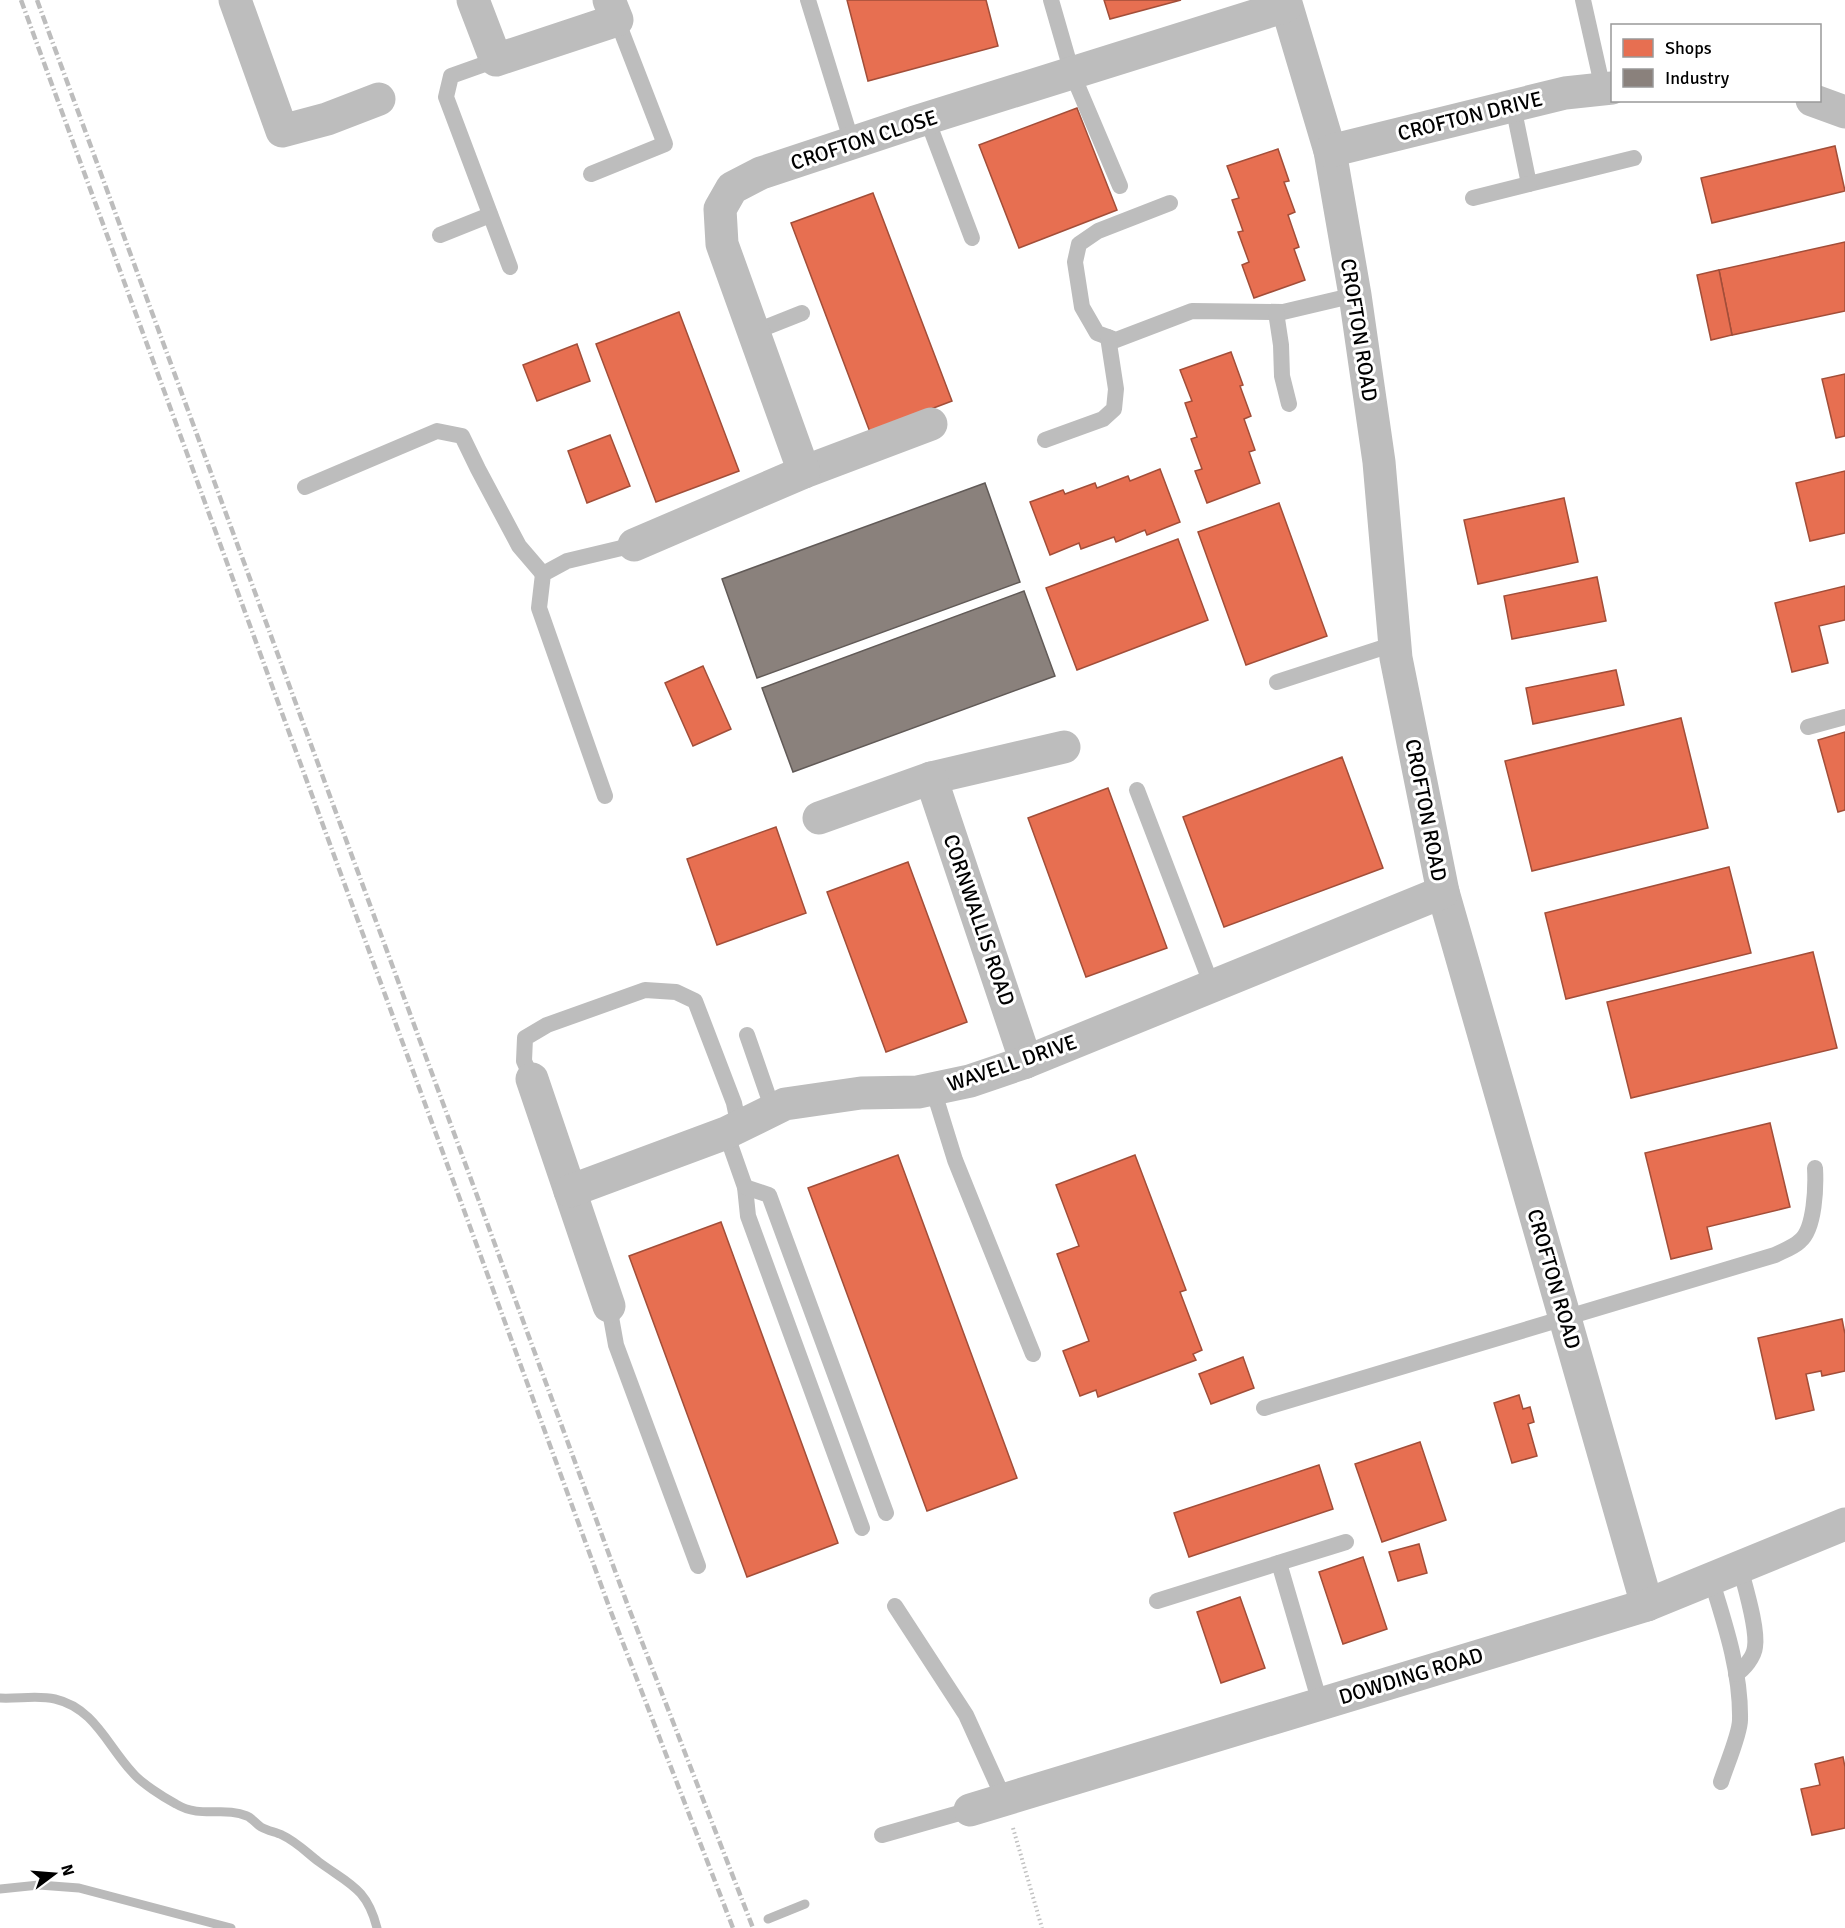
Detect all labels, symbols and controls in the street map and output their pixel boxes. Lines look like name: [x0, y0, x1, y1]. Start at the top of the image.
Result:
legend: [1611, 24, 1821, 102]
text: Shops: [1665, 37, 1712, 59]
text: Industry: [1665, 67, 1730, 89]
street label: CROFTON DRIVE: [1395, 85, 1545, 147]
street label: CROFTON CLOSE: [787, 104, 941, 176]
street label: CROFTON ROAD: [1335, 257, 1383, 403]
street label: CROFTON ROAD: [1399, 737, 1453, 883]
street label: CORNWALLIS ROAD: [937, 831, 1021, 1009]
street label: WAVELL DRIVE: [944, 1029, 1080, 1097]
street label: CROFTON ROAD: [1522, 1206, 1586, 1352]
street label: DOWDING ROAD: [1336, 1642, 1486, 1710]
north arrow: [24, 1844, 84, 1904]
text: N: [56, 1862, 79, 1878]

